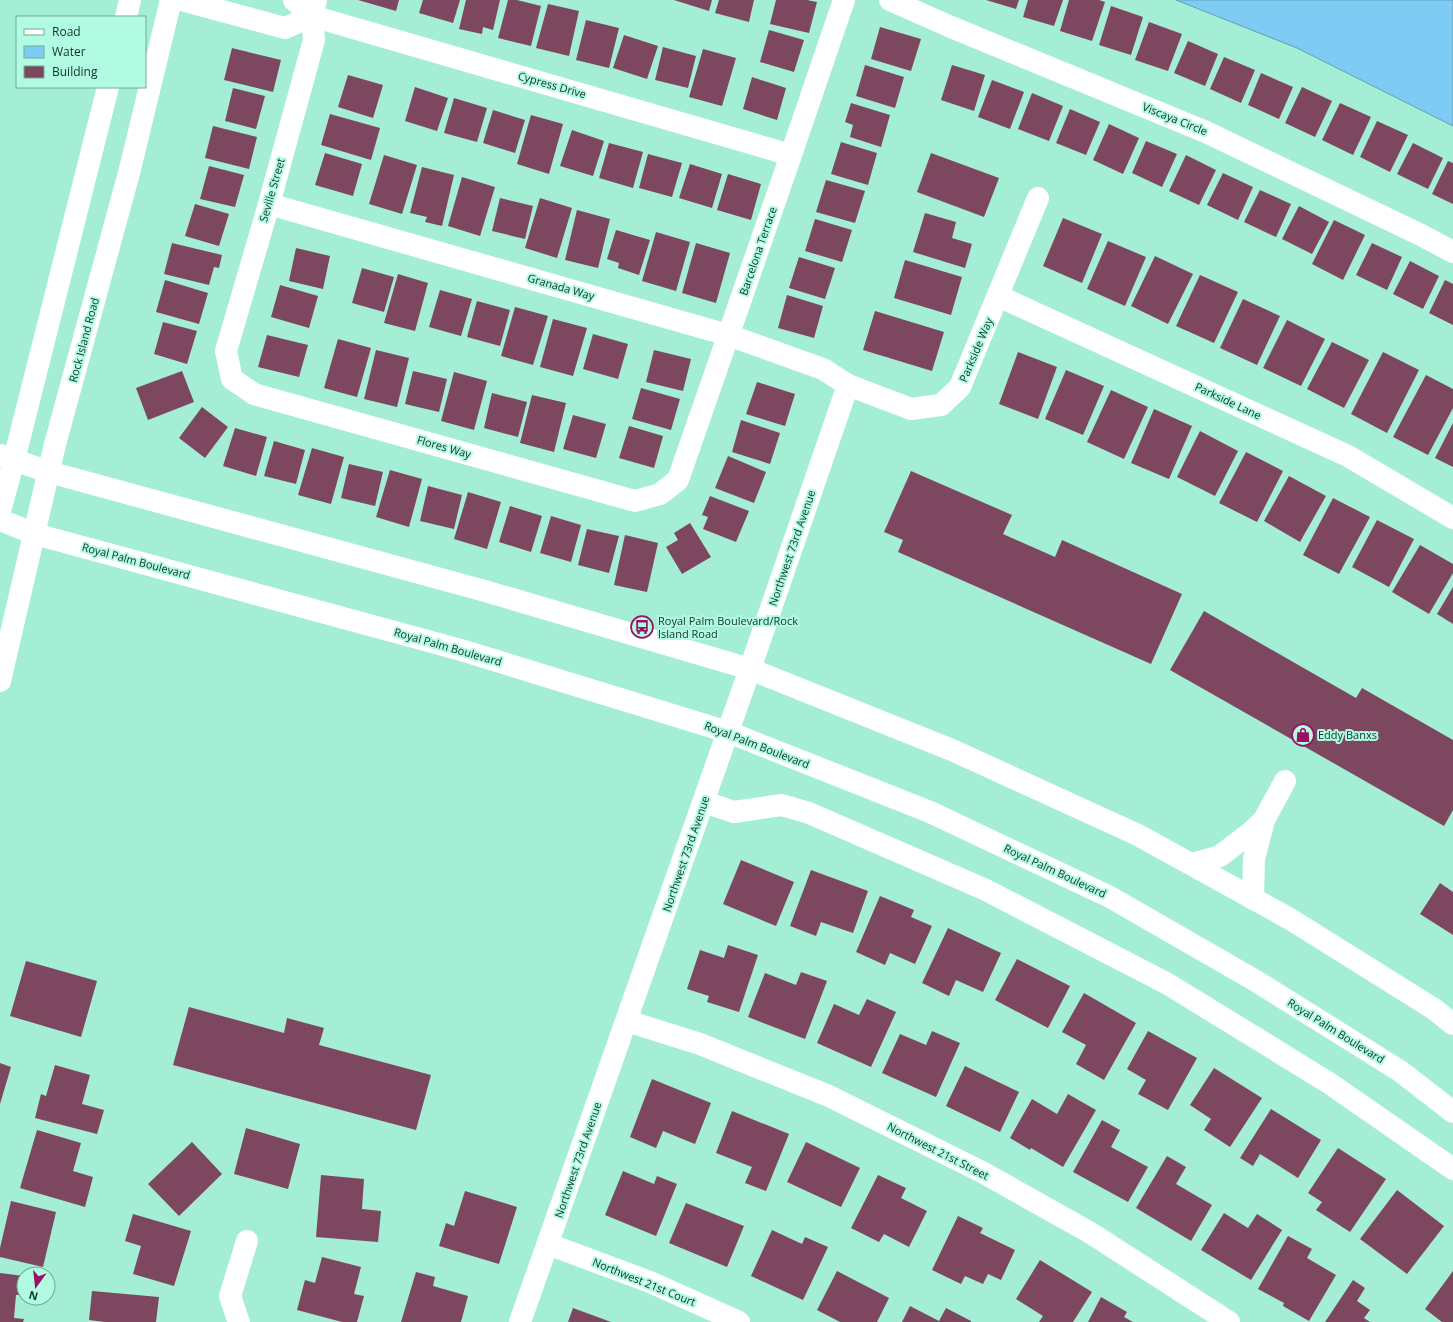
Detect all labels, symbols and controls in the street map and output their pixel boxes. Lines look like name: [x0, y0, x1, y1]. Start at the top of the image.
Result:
legend: [16, 16, 146, 88]
text: Road: [52, 23, 81, 40]
text: Water: [52, 43, 86, 60]
text: Building: [52, 63, 98, 80]
street label: Cypress Drive: [516, 68, 588, 101]
street label: Viscaya Circle: [1140, 99, 1210, 138]
street label: Seville Street: [255, 156, 288, 224]
street label: Barcelona Terrace: [735, 204, 780, 297]
street label: Granada Way: [526, 270, 597, 303]
street label: Rock Island Road: [65, 296, 102, 384]
street label: Parkside Way: [955, 315, 996, 384]
street label: Parkside Lane: [1193, 379, 1264, 422]
street label: Flores Way: [415, 432, 473, 462]
street label: Northwest 73rd Avenue: [765, 488, 818, 608]
street label: Royal Palm Boulevard: [80, 539, 192, 582]
place label: Royal Palm Boulevard/Rock Island Road: [658, 613, 798, 641]
bus stop icon: Royal Palm Boulevard/Rock Island Road: [629, 614, 655, 640]
street label: Royal Palm Boulevard: [392, 624, 504, 669]
street label: Royal Palm Boulevard: [702, 718, 812, 772]
shop icon: Eddy Banxs: [1290, 722, 1316, 748]
place label: Eddy Banxs: [1318, 727, 1377, 742]
street label: Northwest 73rd Avenue: [659, 794, 712, 914]
street label: Royal Palm Boulevard: [1002, 840, 1109, 901]
street label: Royal Palm Boulevard: [1285, 995, 1388, 1066]
street label: Northwest 73rd Avenue: [551, 1100, 604, 1220]
street label: Northwest 21st Street: [885, 1118, 992, 1183]
street label: Northwest 21st Court: [590, 1254, 698, 1309]
north arrow: [16, 1266, 56, 1306]
text: N: [27, 1288, 40, 1305]

